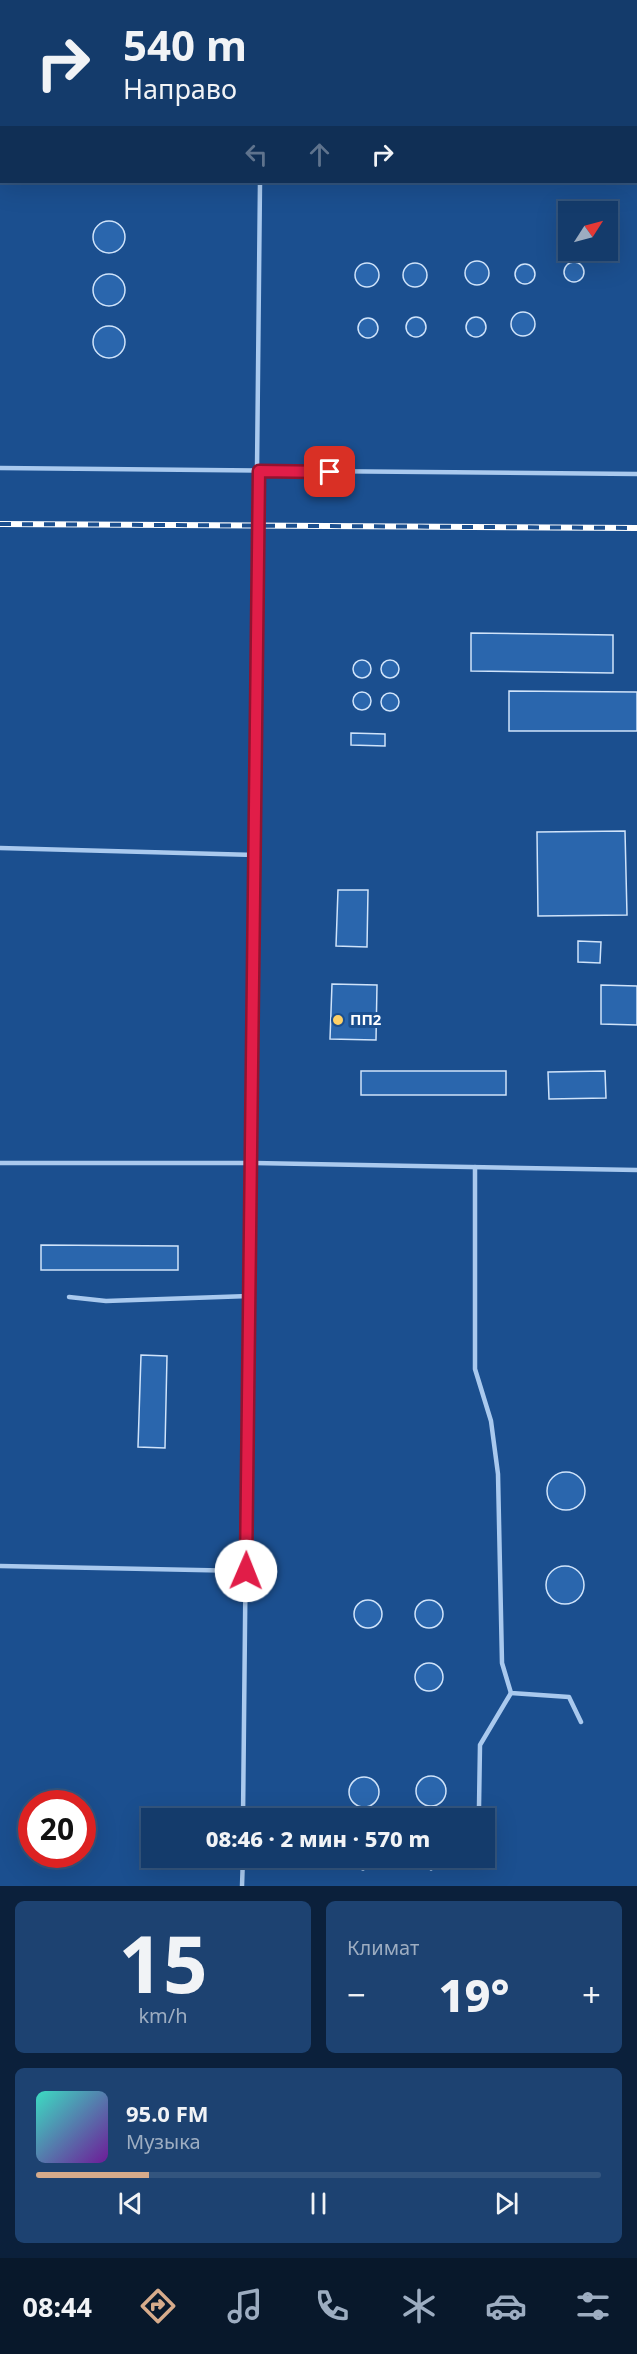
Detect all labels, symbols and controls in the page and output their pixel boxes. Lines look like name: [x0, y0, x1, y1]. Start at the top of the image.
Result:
text: 540 m: [123, 16, 247, 73]
icon: right: [24, 24, 102, 102]
text: Направо: [123, 70, 237, 107]
icon: left: [240, 138, 273, 171]
icon: ahead: [303, 138, 336, 171]
icon: right: [366, 138, 399, 171]
north arrow: [558, 201, 618, 261]
map controls: [558, 201, 618, 261]
pin: [304, 446, 355, 497]
icon: arrive: [313, 455, 346, 488]
place label: ПП2: [350, 1009, 382, 1029]
marker: ПП2: [331, 1013, 345, 1027]
position arrow: [214, 1539, 278, 1603]
speed limit sign: 20: [18, 1790, 96, 1868]
text: 08:46 · 2 мин · 570 m: [206, 1823, 430, 1853]
text: 15: [118, 1910, 208, 2016]
text: Климат: [347, 1934, 419, 1961]
text: 19°: [438, 1964, 510, 2025]
text: −: [347, 1972, 366, 2017]
text: +: [582, 1972, 601, 2017]
text: km/h: [138, 2002, 188, 2029]
text: 95.0 FM: [126, 2098, 208, 2128]
text: Музыка: [126, 2128, 201, 2155]
icon: previous: [114, 2187, 147, 2220]
icon: pause: [302, 2187, 335, 2220]
icon: next: [490, 2187, 523, 2220]
icon: directions: [137, 2285, 179, 2327]
icon: music: [224, 2285, 266, 2327]
icon: phone: [311, 2285, 353, 2327]
icon: climate: [398, 2285, 440, 2327]
icon: car: [485, 2285, 527, 2327]
icon: filters: [572, 2285, 614, 2327]
text: 08:44: [23, 2288, 92, 2325]

